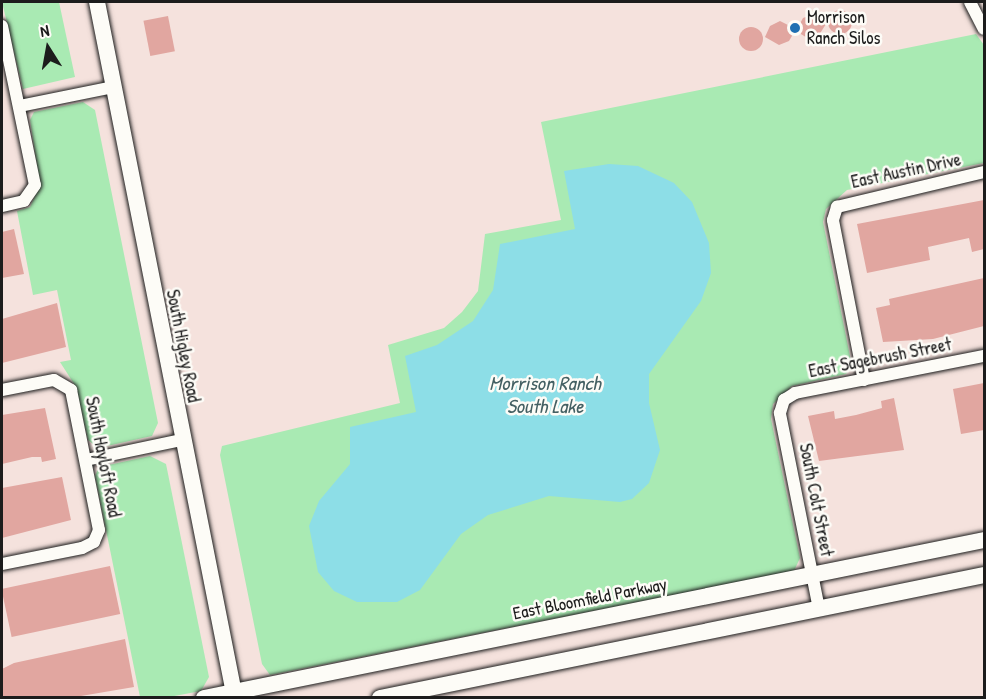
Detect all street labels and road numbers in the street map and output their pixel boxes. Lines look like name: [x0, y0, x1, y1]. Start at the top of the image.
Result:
street label: East Austin Drive: [849, 149, 963, 193]
street label: South Higley Road: [161, 288, 205, 404]
street label: East Sagebrush Street: [807, 334, 953, 382]
street label: South Hayloft Road: [81, 395, 125, 519]
street label: South Colt Street: [794, 442, 838, 558]
street label: East Bloomfield Parkway: [511, 573, 669, 625]

